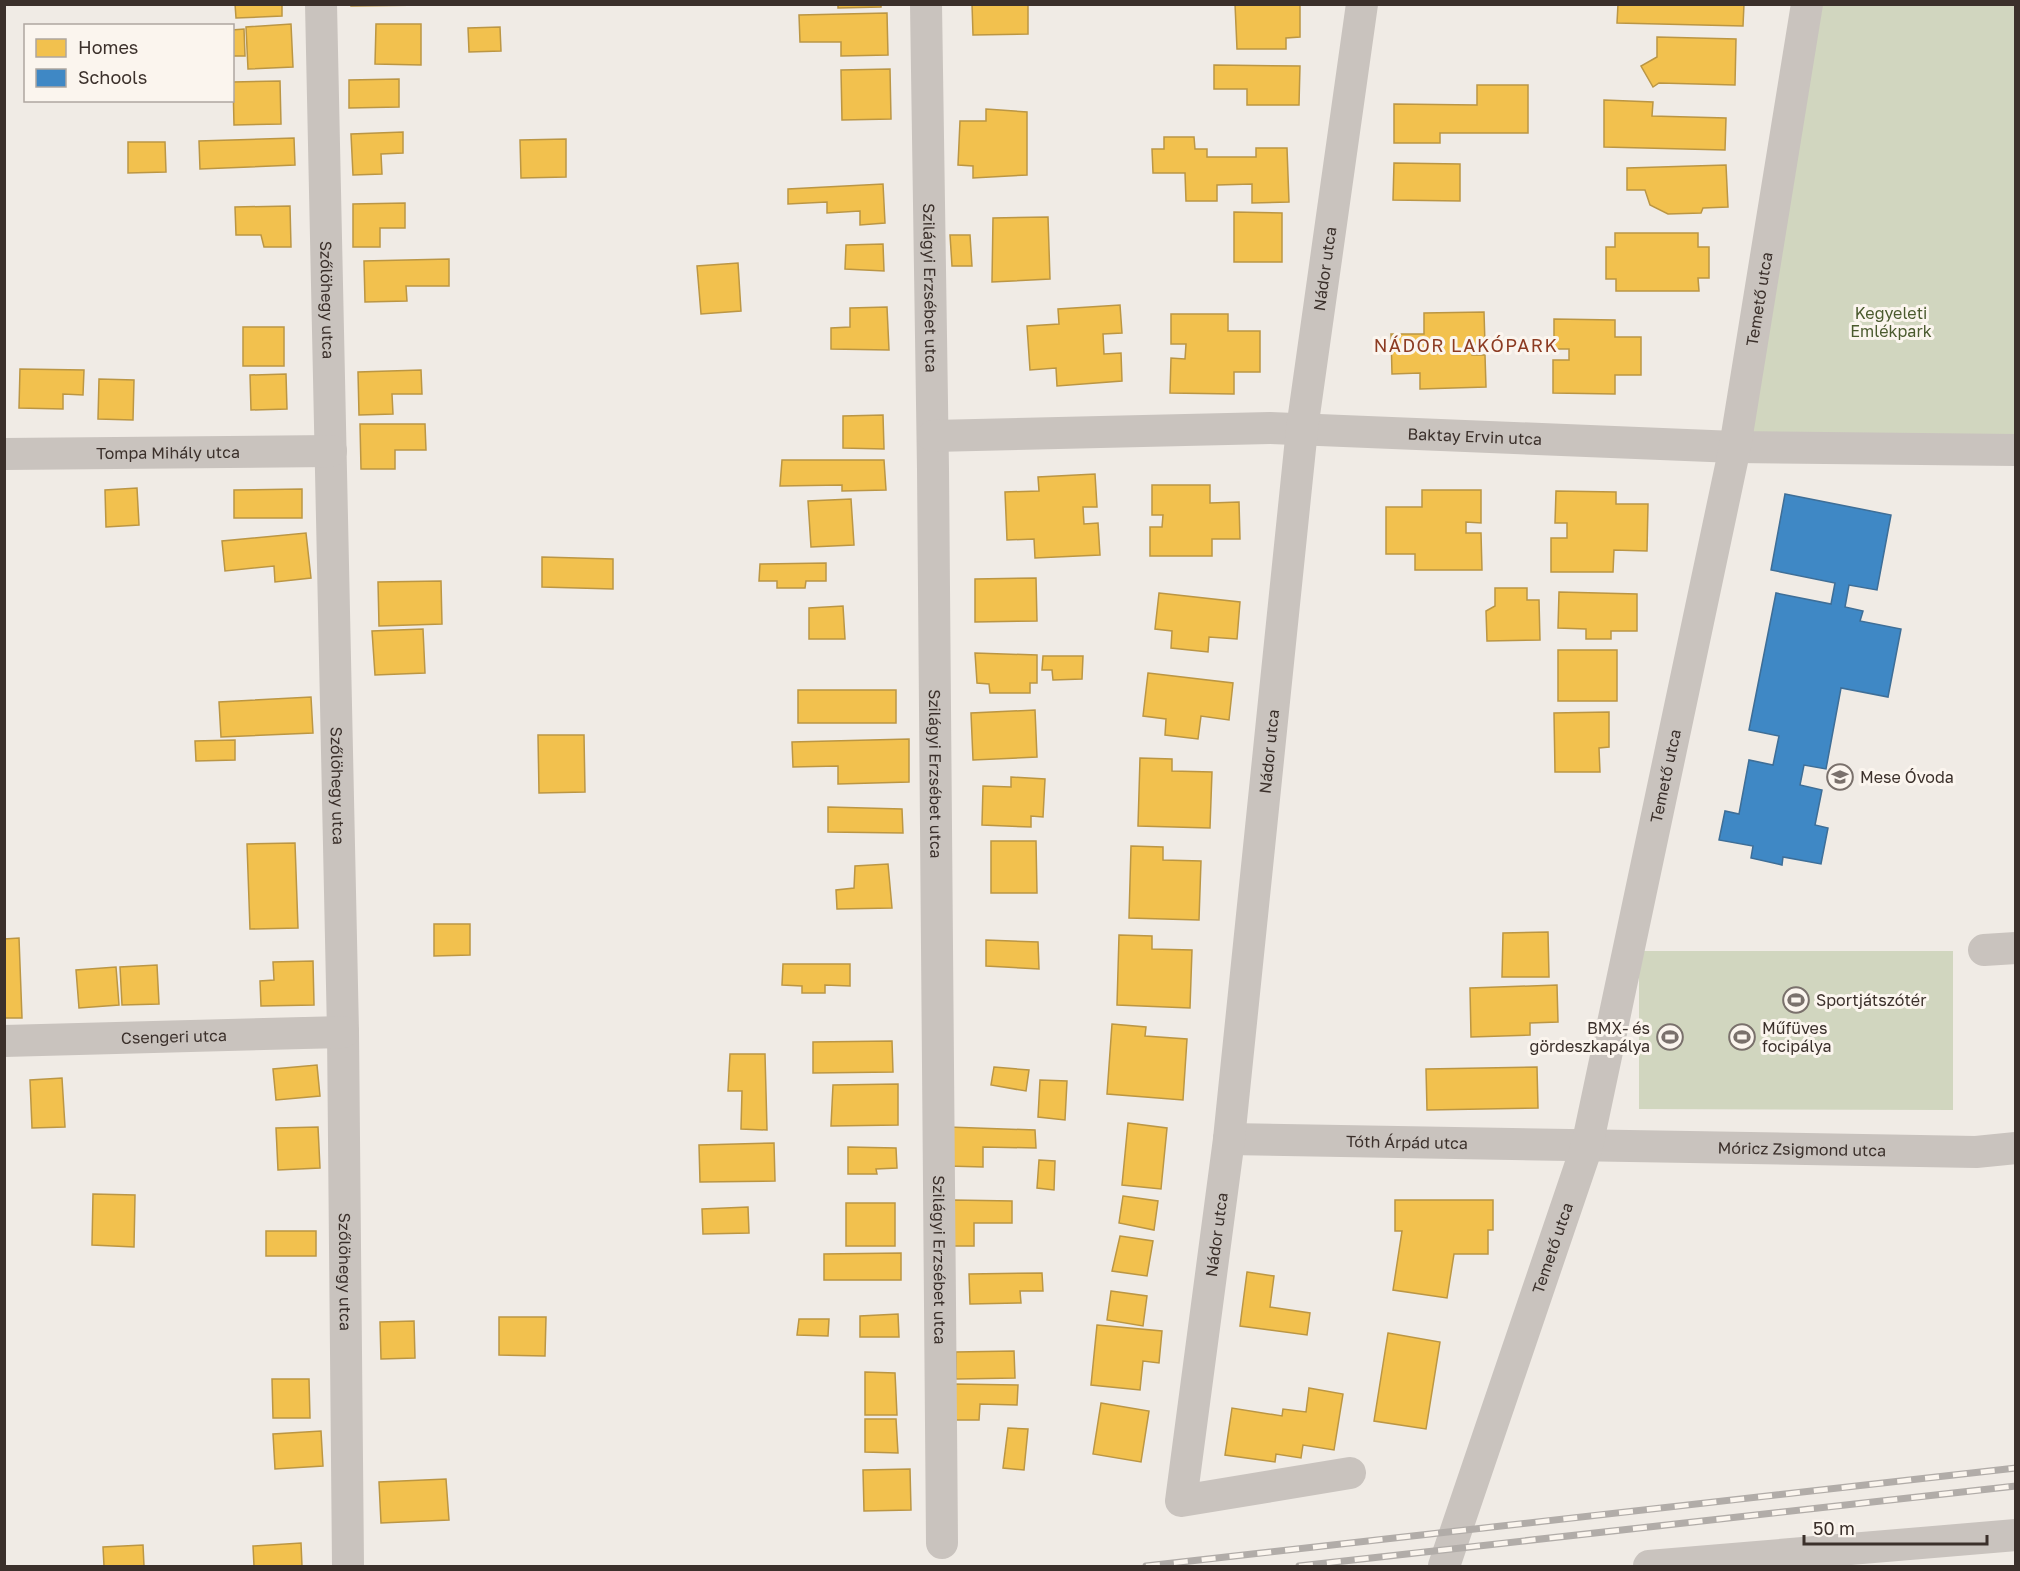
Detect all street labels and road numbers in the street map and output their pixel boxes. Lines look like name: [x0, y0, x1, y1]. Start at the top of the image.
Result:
street label: Szilágyi Erzsébet utca: [919, 203, 942, 373]
street label: Nádor utca: [1309, 225, 1340, 312]
street label: Szőlöhegy utca: [316, 241, 339, 359]
street label: Temető utca: [1742, 251, 1777, 348]
street label: Baktay Ervin utca: [1407, 424, 1542, 449]
street label: Tompa Mihály utca: [96, 442, 240, 463]
street label: Szilágyi Erzsébet utca: [925, 689, 946, 859]
street label: Nádor utca: [1255, 708, 1283, 795]
street label: Szőlöhegy utca: [326, 726, 349, 845]
street label: Temető utca: [1646, 727, 1685, 824]
street label: Csengeri utca: [121, 1025, 227, 1048]
street label: Tóth Árpád utca: [1346, 1131, 1468, 1153]
street label: Móricz Zsigmond utca: [1718, 1138, 1886, 1160]
street label: Szilágyi Erzsébet utca: [929, 1175, 950, 1345]
street label: Nádor utca: [1201, 1191, 1232, 1278]
street label: Temető utca: [1527, 1200, 1577, 1296]
street label: Szőlöhegy utca: [335, 1213, 356, 1331]

